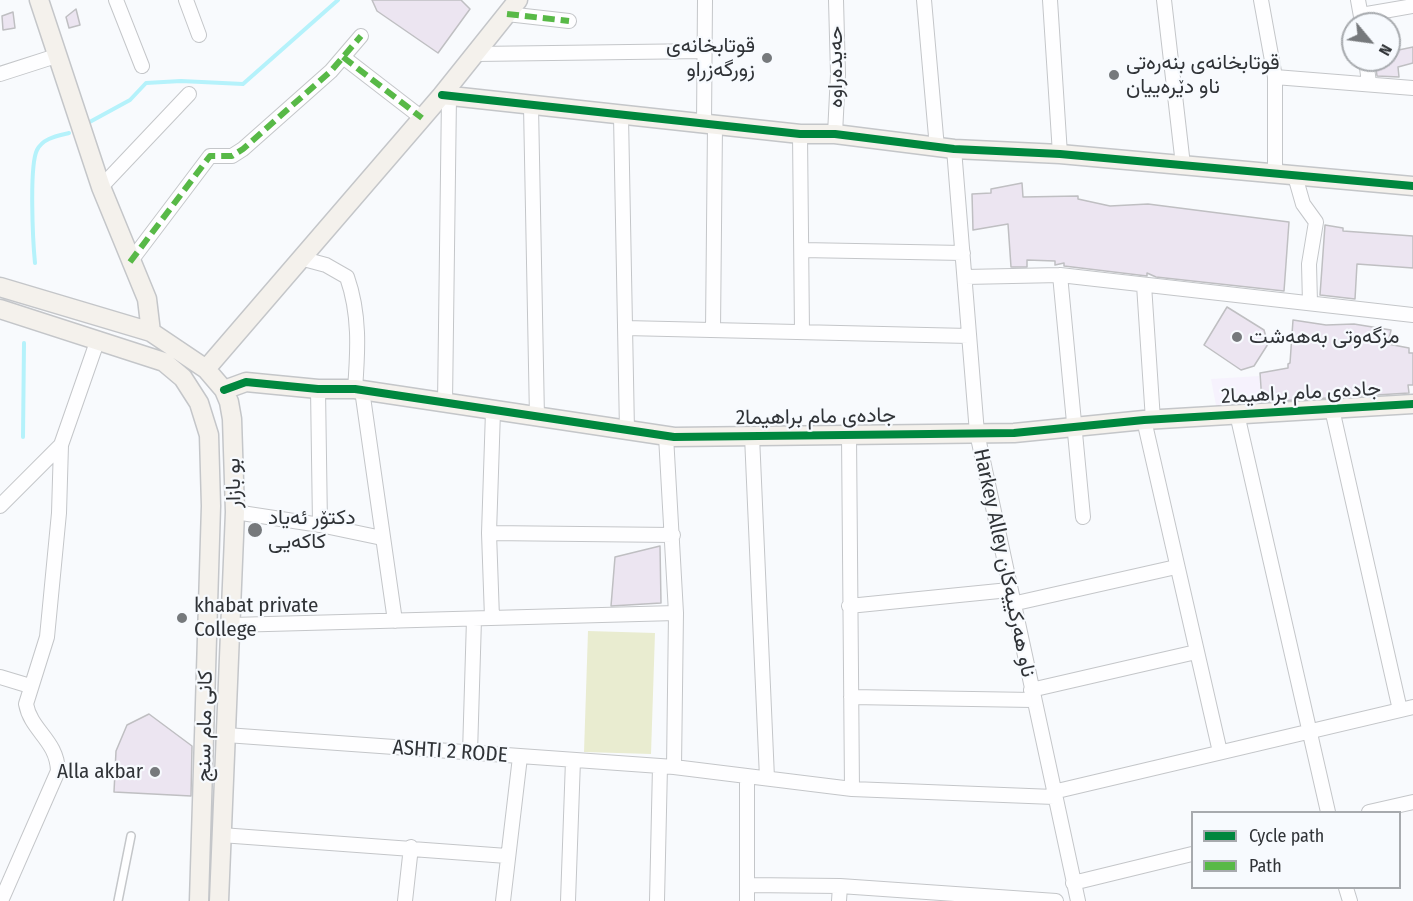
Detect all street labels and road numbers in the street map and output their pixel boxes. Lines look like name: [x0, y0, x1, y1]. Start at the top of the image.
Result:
street label: حەیدەراوە: [823, 26, 849, 108]
street label: جادەی مام براهیما2: [1220, 376, 1382, 410]
street label: جادەی مام براهیما2: [736, 403, 896, 431]
street label: Harkey Alley ناو هەركييەكان: [967, 447, 1041, 679]
street label: بو بازار: [221, 458, 247, 508]
street label: کانی مام سنج: [191, 670, 219, 782]
street label: ASHTI 2 RODE: [392, 735, 508, 769]

